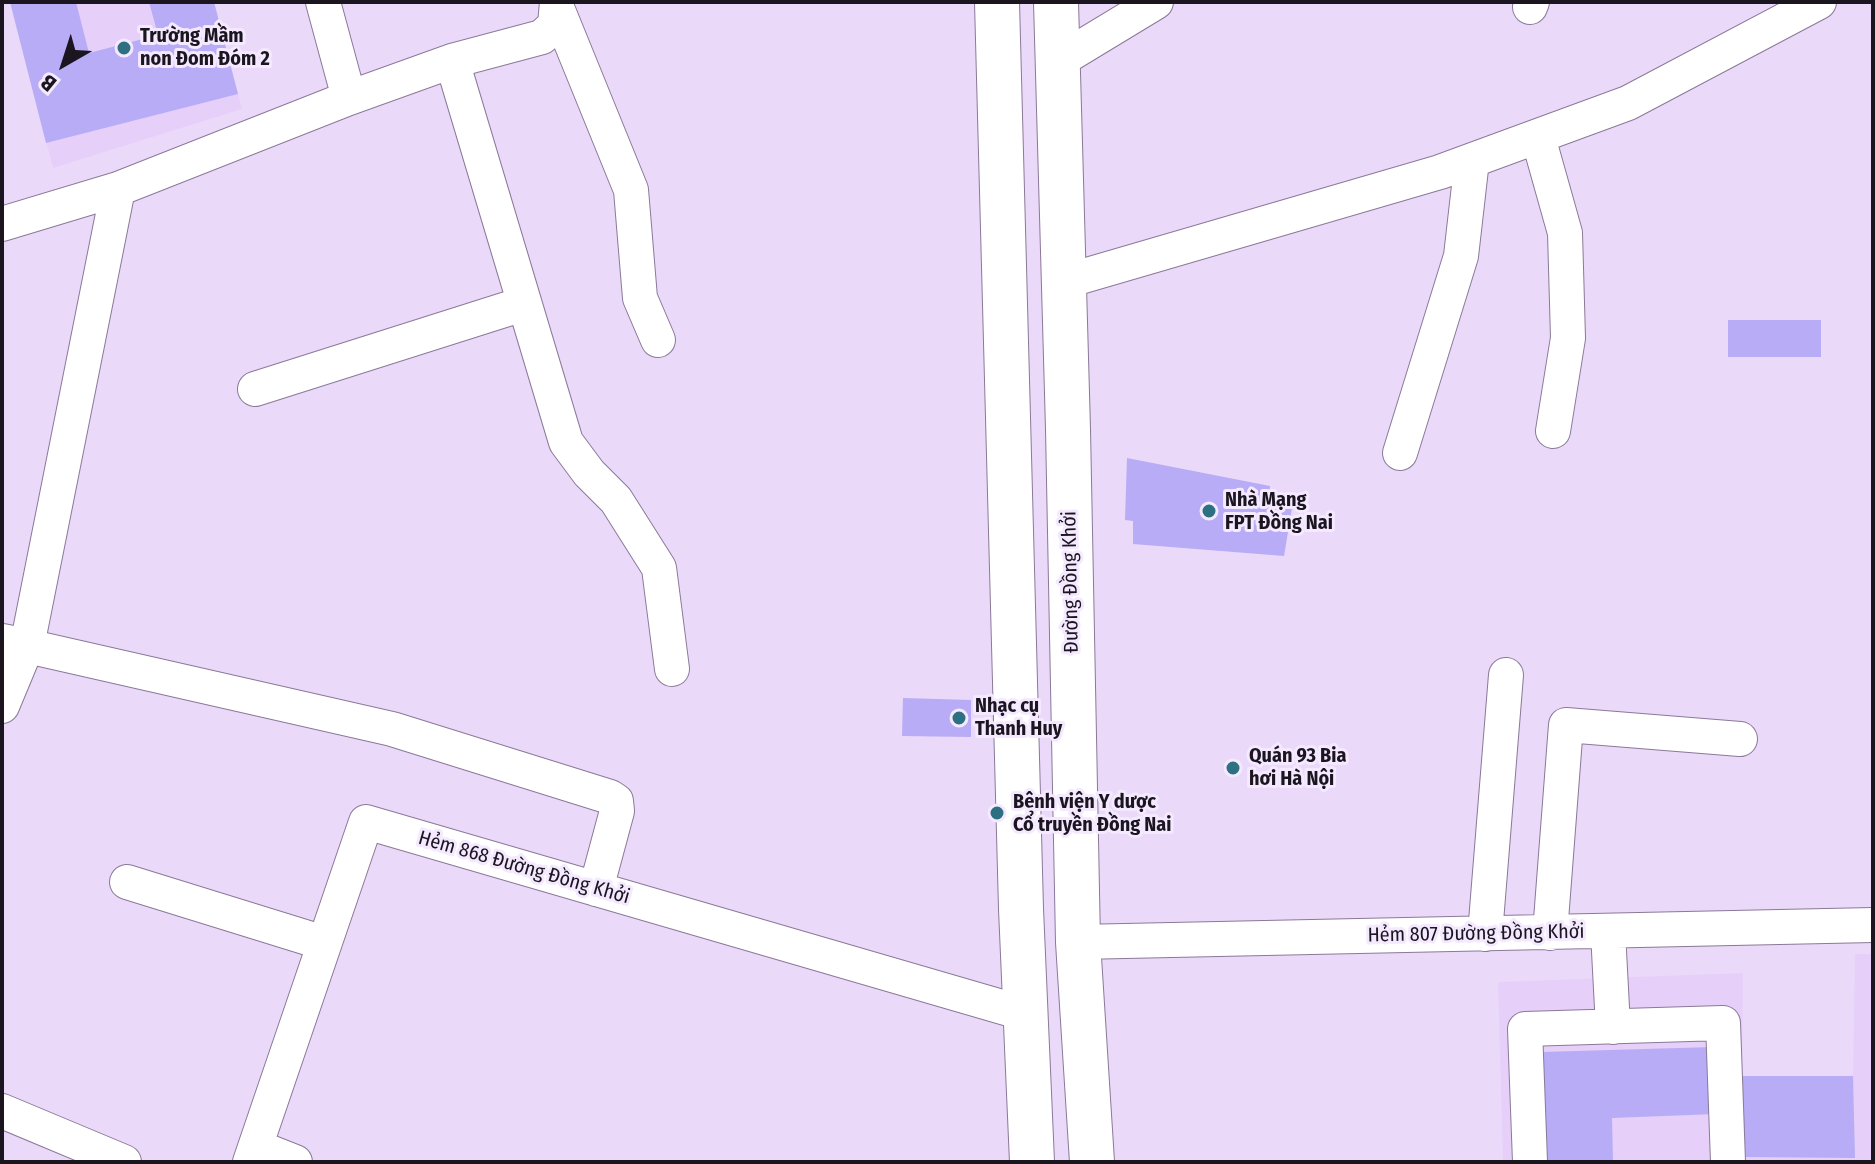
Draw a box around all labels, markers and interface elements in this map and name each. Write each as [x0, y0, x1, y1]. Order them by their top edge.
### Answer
north arrow [24, 24, 104, 104]
place label: Trường Mầm non Đom Đóm 2 [140, 24, 270, 71]
marker: Trường Mầm non Đom Đóm 2 [115, 39, 133, 57]
text: B [35, 69, 62, 97]
place label: Nhà Mạng FPT Đồng Nai [1225, 488, 1333, 535]
marker: Nhà Mạng FPT Đồng Nai [1200, 502, 1218, 520]
street label: Đường Đồng Khởi [1058, 511, 1084, 653]
place label: Nhạc cụ Thanh Huy [975, 694, 1062, 741]
marker: Nhạc cụ Thanh Huy [950, 709, 968, 727]
place label: Quán 93 Bia hơi Hà Nội [1249, 744, 1346, 791]
marker: Quán 93 Bia hơi Hà Nội [1224, 759, 1242, 777]
place label: Bệnh viện Y dược Cổ truyền Đồng Nai [1013, 790, 1171, 837]
marker: Bệnh viện Y dược Cổ truyền Đồng Nai [988, 804, 1006, 822]
street label: Hẻm 868 Đường Đồng Khởi [416, 826, 632, 910]
street label: Hẻm 807 Đường Đồng Khởi [1367, 920, 1585, 948]

